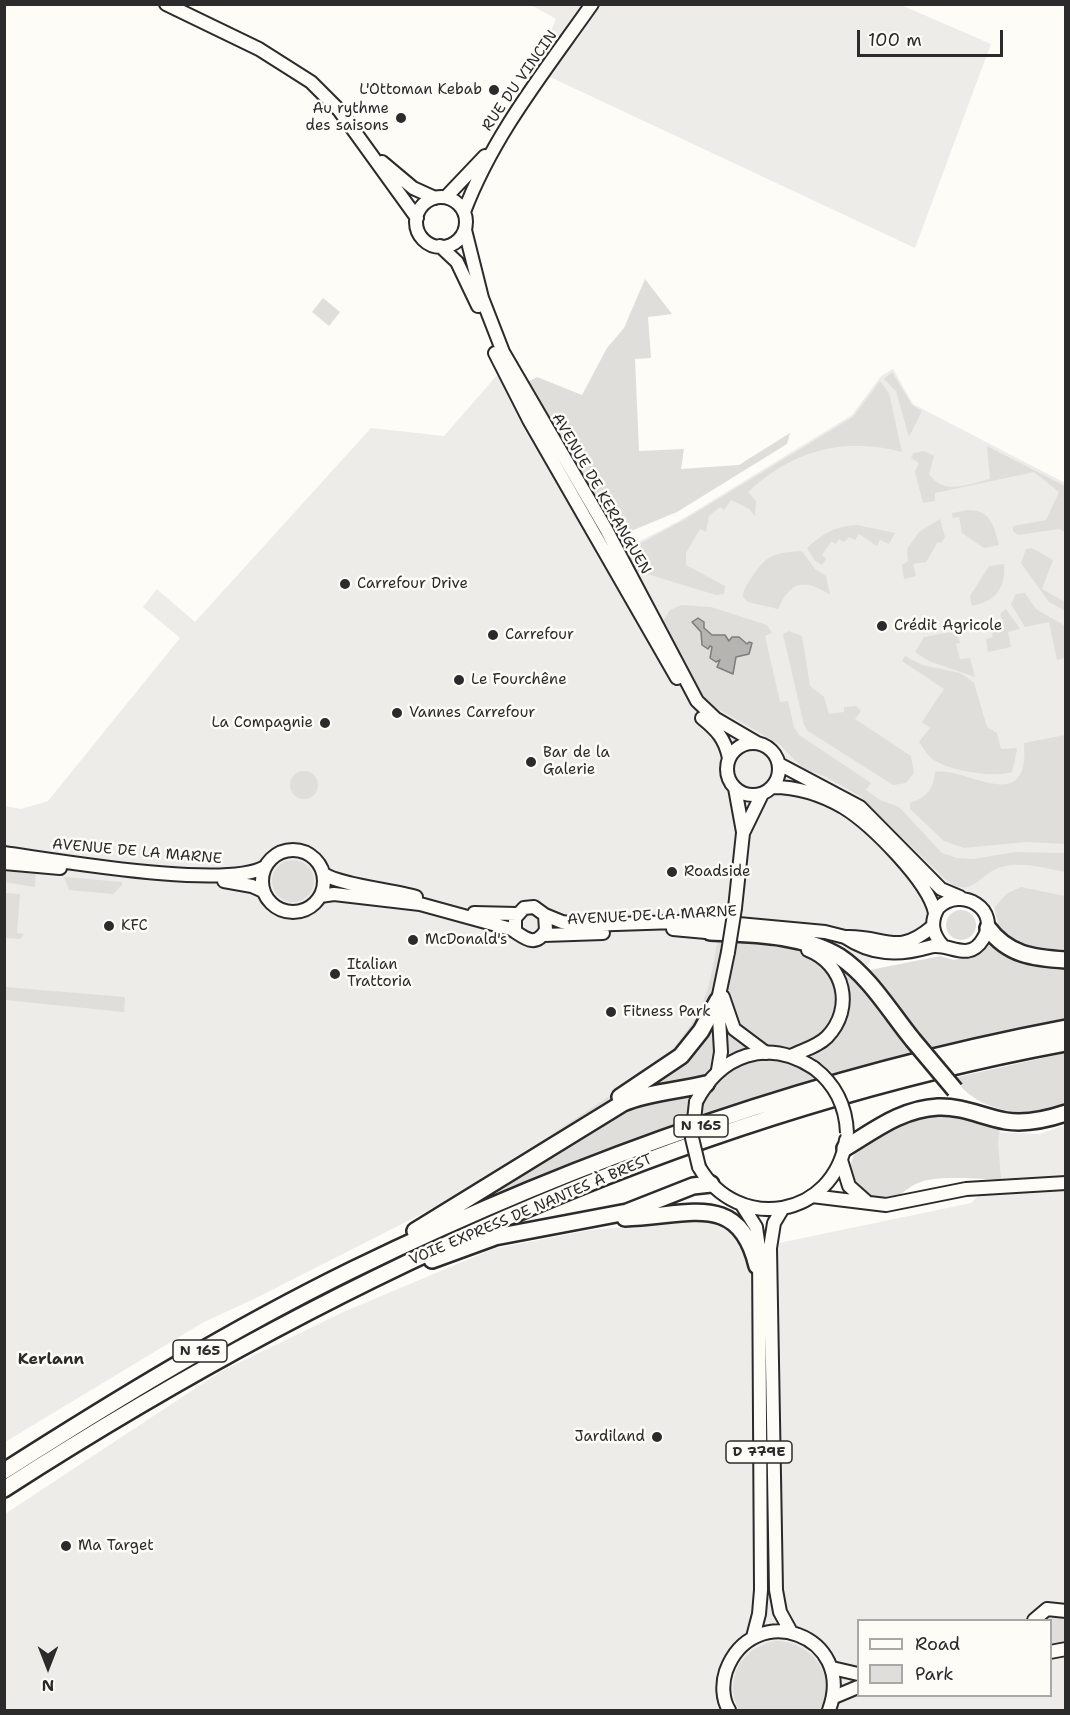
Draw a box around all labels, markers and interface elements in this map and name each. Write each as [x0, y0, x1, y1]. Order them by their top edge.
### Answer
scale bar [860, 18, 1006, 56]
street label: RUE DU VINCIN [479, 27, 561, 135]
text: 100 m [868, 28, 922, 52]
place label: L'Ottoman Kebab [359, 81, 482, 99]
marker: L'Ottoman Kebab [487, 83, 501, 97]
place label: Au rythme des saisons [306, 100, 389, 135]
marker: Au rythme des saisons [394, 111, 408, 125]
street label: AVENUE DE KERANGUEN [548, 410, 654, 578]
place label: Carrefour Drive [357, 575, 468, 593]
marker: Carrefour Drive [338, 577, 352, 591]
place label: Crédit Agricole [894, 617, 1002, 635]
marker: Crédit Agricole [875, 619, 889, 633]
place label: Carrefour [505, 626, 574, 644]
marker: Carrefour [486, 628, 500, 642]
place label: Le Fourchêne [471, 671, 567, 689]
marker: Le Fourchêne [452, 673, 466, 687]
place label: Vannes Carrefour [409, 704, 535, 722]
marker: Vannes Carrefour [390, 706, 404, 720]
place label: La Compagnie [211, 714, 313, 732]
marker: La Compagnie [318, 716, 332, 730]
place label: Bar de la Galerie [543, 744, 610, 779]
marker: Bar de la Galerie [524, 755, 538, 769]
street label: AVENUE DE LA MARNE [51, 836, 223, 868]
place label: Roadside [684, 863, 751, 881]
marker: Roadside [665, 865, 679, 879]
street label: AVENUE DE LA MARNE [566, 903, 738, 929]
place label: KFC [121, 917, 148, 935]
marker: KFC [102, 919, 116, 933]
place label: McDonald's [425, 931, 507, 949]
marker: McDonald's [406, 933, 420, 947]
place label: Italian Trattoria [347, 956, 411, 991]
marker: Italian Trattoria [328, 967, 342, 981]
place label: Fitness Park [623, 1003, 711, 1021]
marker: Fitness Park [604, 1005, 618, 1019]
road number: N 165 [674, 1115, 728, 1137]
street label: VOIE EXPRESS DE NANTES À BREST [407, 1150, 655, 1270]
road number: N 165 [173, 1340, 227, 1362]
district label: Kerlann [18, 1350, 84, 1370]
place label: Jardiland [575, 1428, 645, 1446]
marker: Jardiland [650, 1430, 664, 1444]
road number: D 779E [726, 1441, 792, 1463]
place label: Ma Target [78, 1537, 154, 1555]
marker: Ma Target [59, 1539, 73, 1553]
legend [857, 1619, 1052, 1697]
text: Road [915, 1632, 960, 1656]
north arrow [18, 1637, 78, 1697]
text: Park [915, 1662, 954, 1686]
text: N [42, 1675, 54, 1696]

